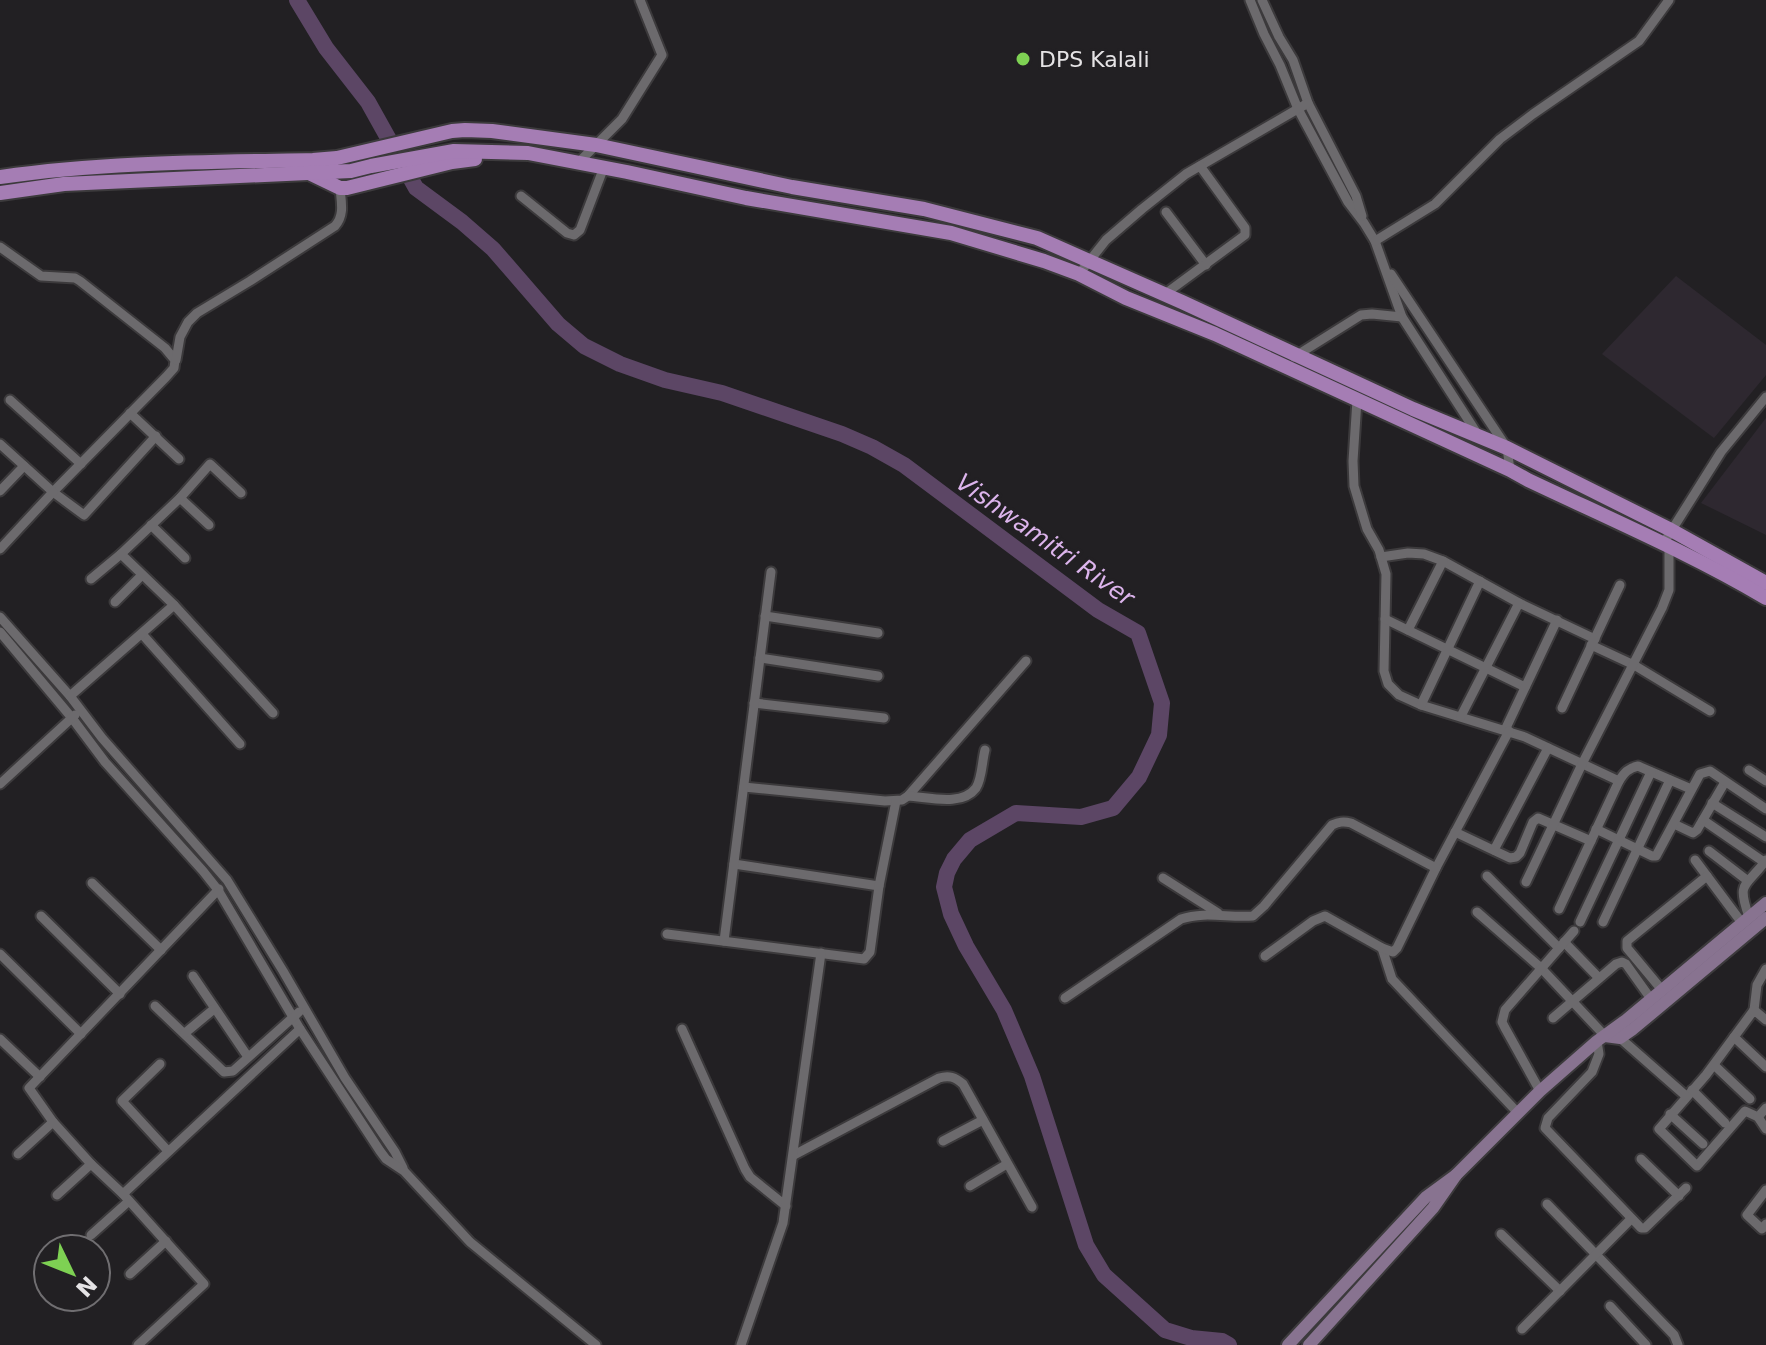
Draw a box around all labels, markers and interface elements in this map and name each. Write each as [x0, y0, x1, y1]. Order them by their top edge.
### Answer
place label: DPS Kalali [1039, 47, 1150, 72]
marker: DPS Kalali [1014, 50, 1032, 68]
water label: Vishwamitri River [951, 468, 1141, 613]
north arrow [32, 1233, 112, 1313]
text: N [71, 1271, 102, 1302]

